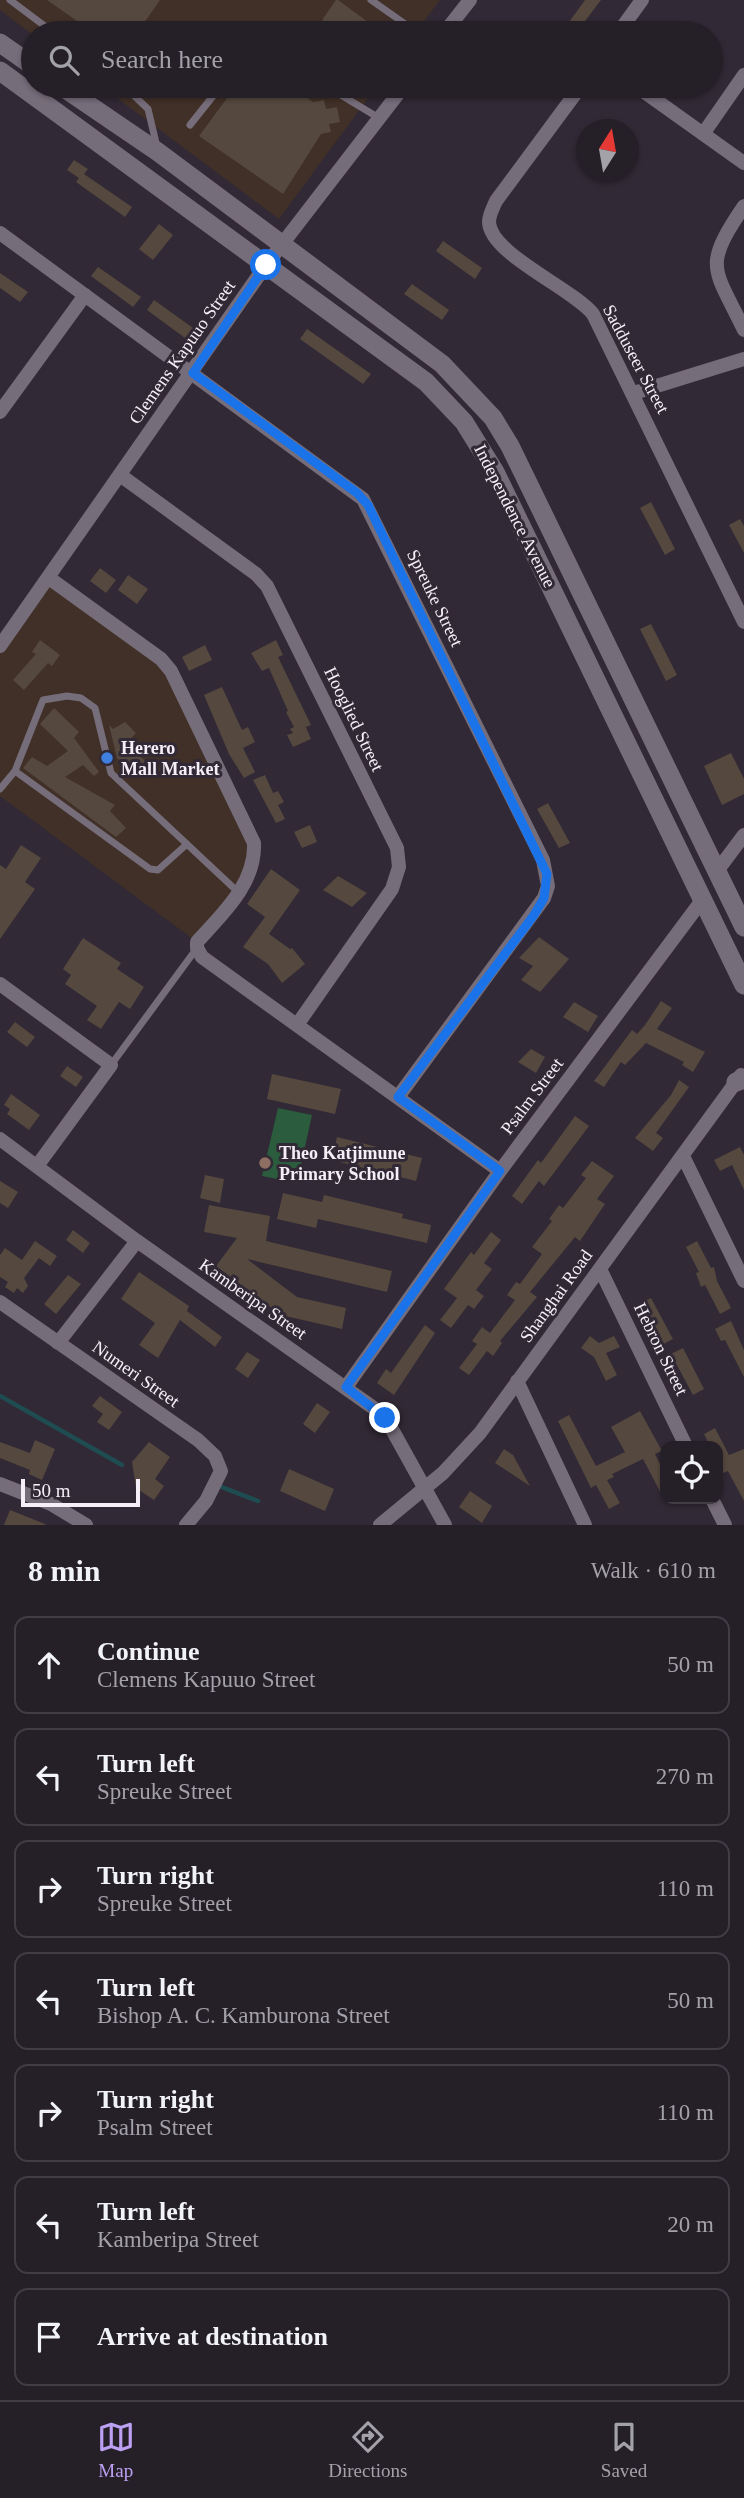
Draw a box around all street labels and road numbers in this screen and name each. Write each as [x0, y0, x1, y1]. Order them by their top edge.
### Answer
street label: Clemens Kapuuo Street [125, 276, 239, 428]
street label: Sadduseer Street [599, 301, 673, 417]
street label: Independence Avenue [470, 441, 560, 591]
street label: Spreuke Street [403, 546, 467, 650]
street label: Hooglied Street [320, 664, 388, 774]
street label: Psalm Street [497, 1054, 567, 1138]
street label: Shanghai Road [516, 1246, 596, 1346]
street label: Kamberipa Street [195, 1255, 311, 1343]
street label: Hebron Street [630, 1299, 692, 1399]
street label: Numeri Street [89, 1337, 183, 1411]

